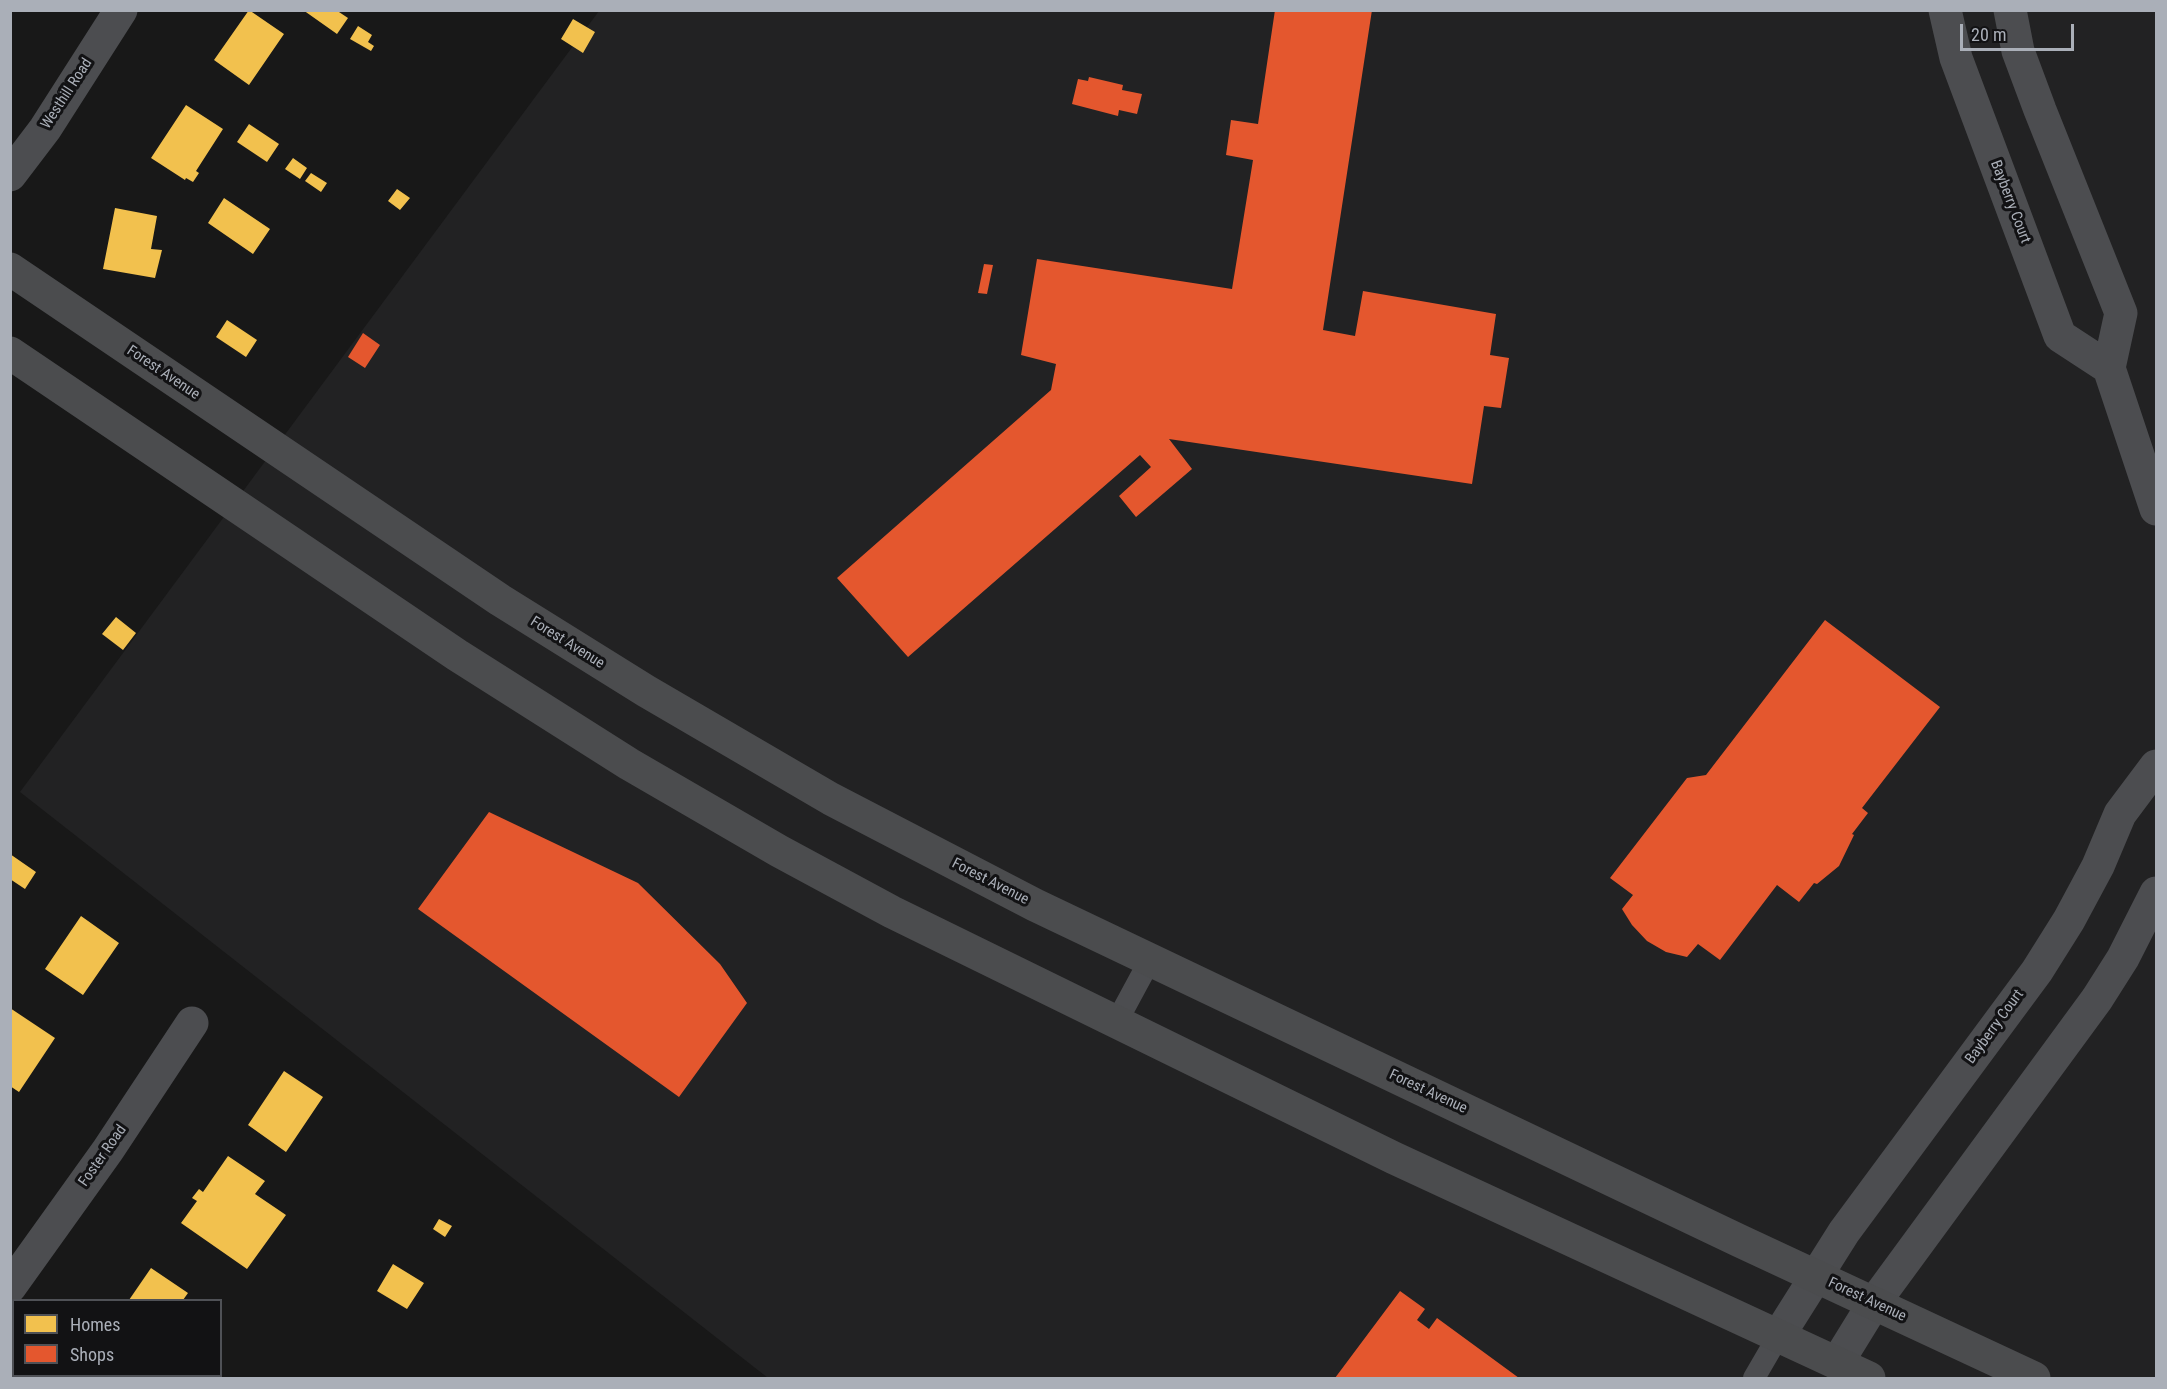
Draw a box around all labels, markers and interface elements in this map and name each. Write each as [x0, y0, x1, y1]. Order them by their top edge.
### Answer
scale bar [1963, 12, 2077, 50]
text: 20 m [1971, 24, 2006, 45]
street label: Westhill Road [37, 55, 97, 133]
street label: Bayberry Court [1986, 158, 2034, 246]
street label: Forest Avenue [123, 342, 203, 404]
street label: Forest Avenue [527, 613, 607, 673]
street label: Forest Avenue [949, 855, 1031, 909]
street label: Bayberry Court [1962, 986, 2028, 1068]
street label: Forest Avenue [1386, 1066, 1470, 1118]
street label: Foster Road [75, 1122, 131, 1190]
street label: Forest Avenue [1825, 1274, 1909, 1326]
legend [12, 1299, 222, 1377]
text: Homes [70, 1314, 120, 1335]
text: Shops [70, 1344, 114, 1365]

